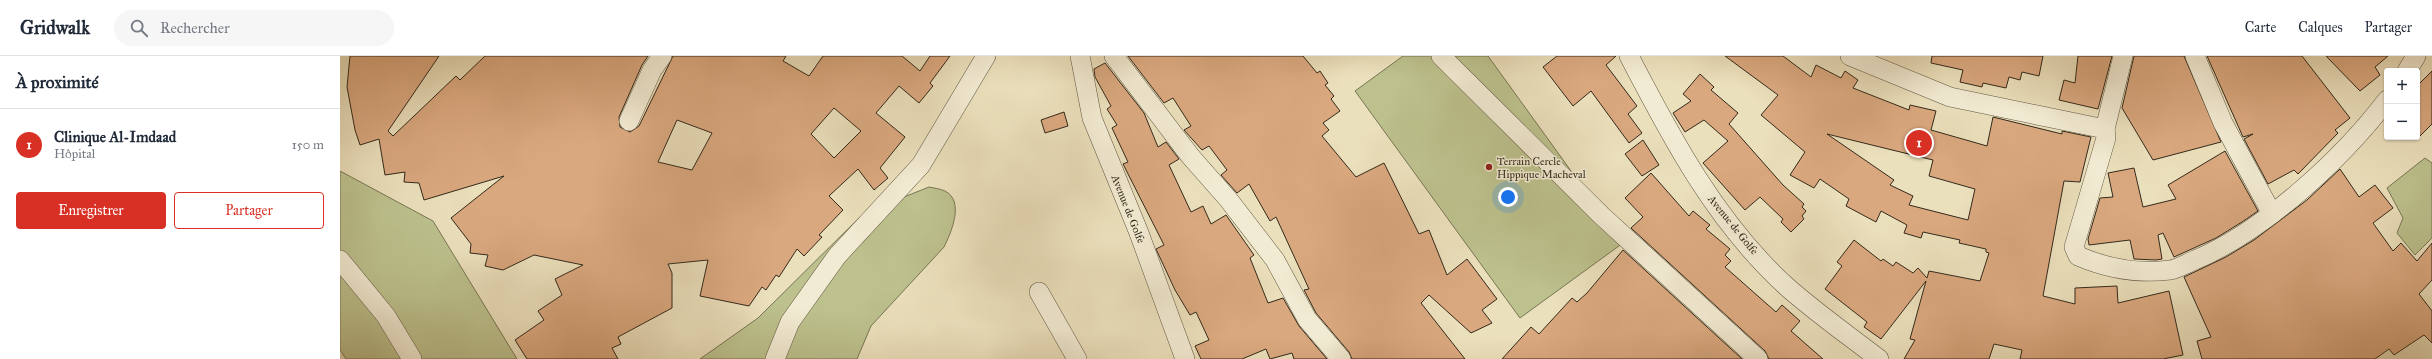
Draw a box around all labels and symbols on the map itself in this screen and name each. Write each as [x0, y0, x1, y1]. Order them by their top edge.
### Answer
pin: 1 [1906, 128, 1932, 158]
place label: Terrain Cercle Hippique Macheval [1497, 155, 1586, 182]
marker: Terrain Cercle Hippique Macheval [1484, 162, 1494, 172]
street label: Avenue de Golfe [1108, 172, 1148, 246]
your location [1498, 187, 1518, 207]
street label: Avenue de Golfe [1704, 192, 1761, 258]

